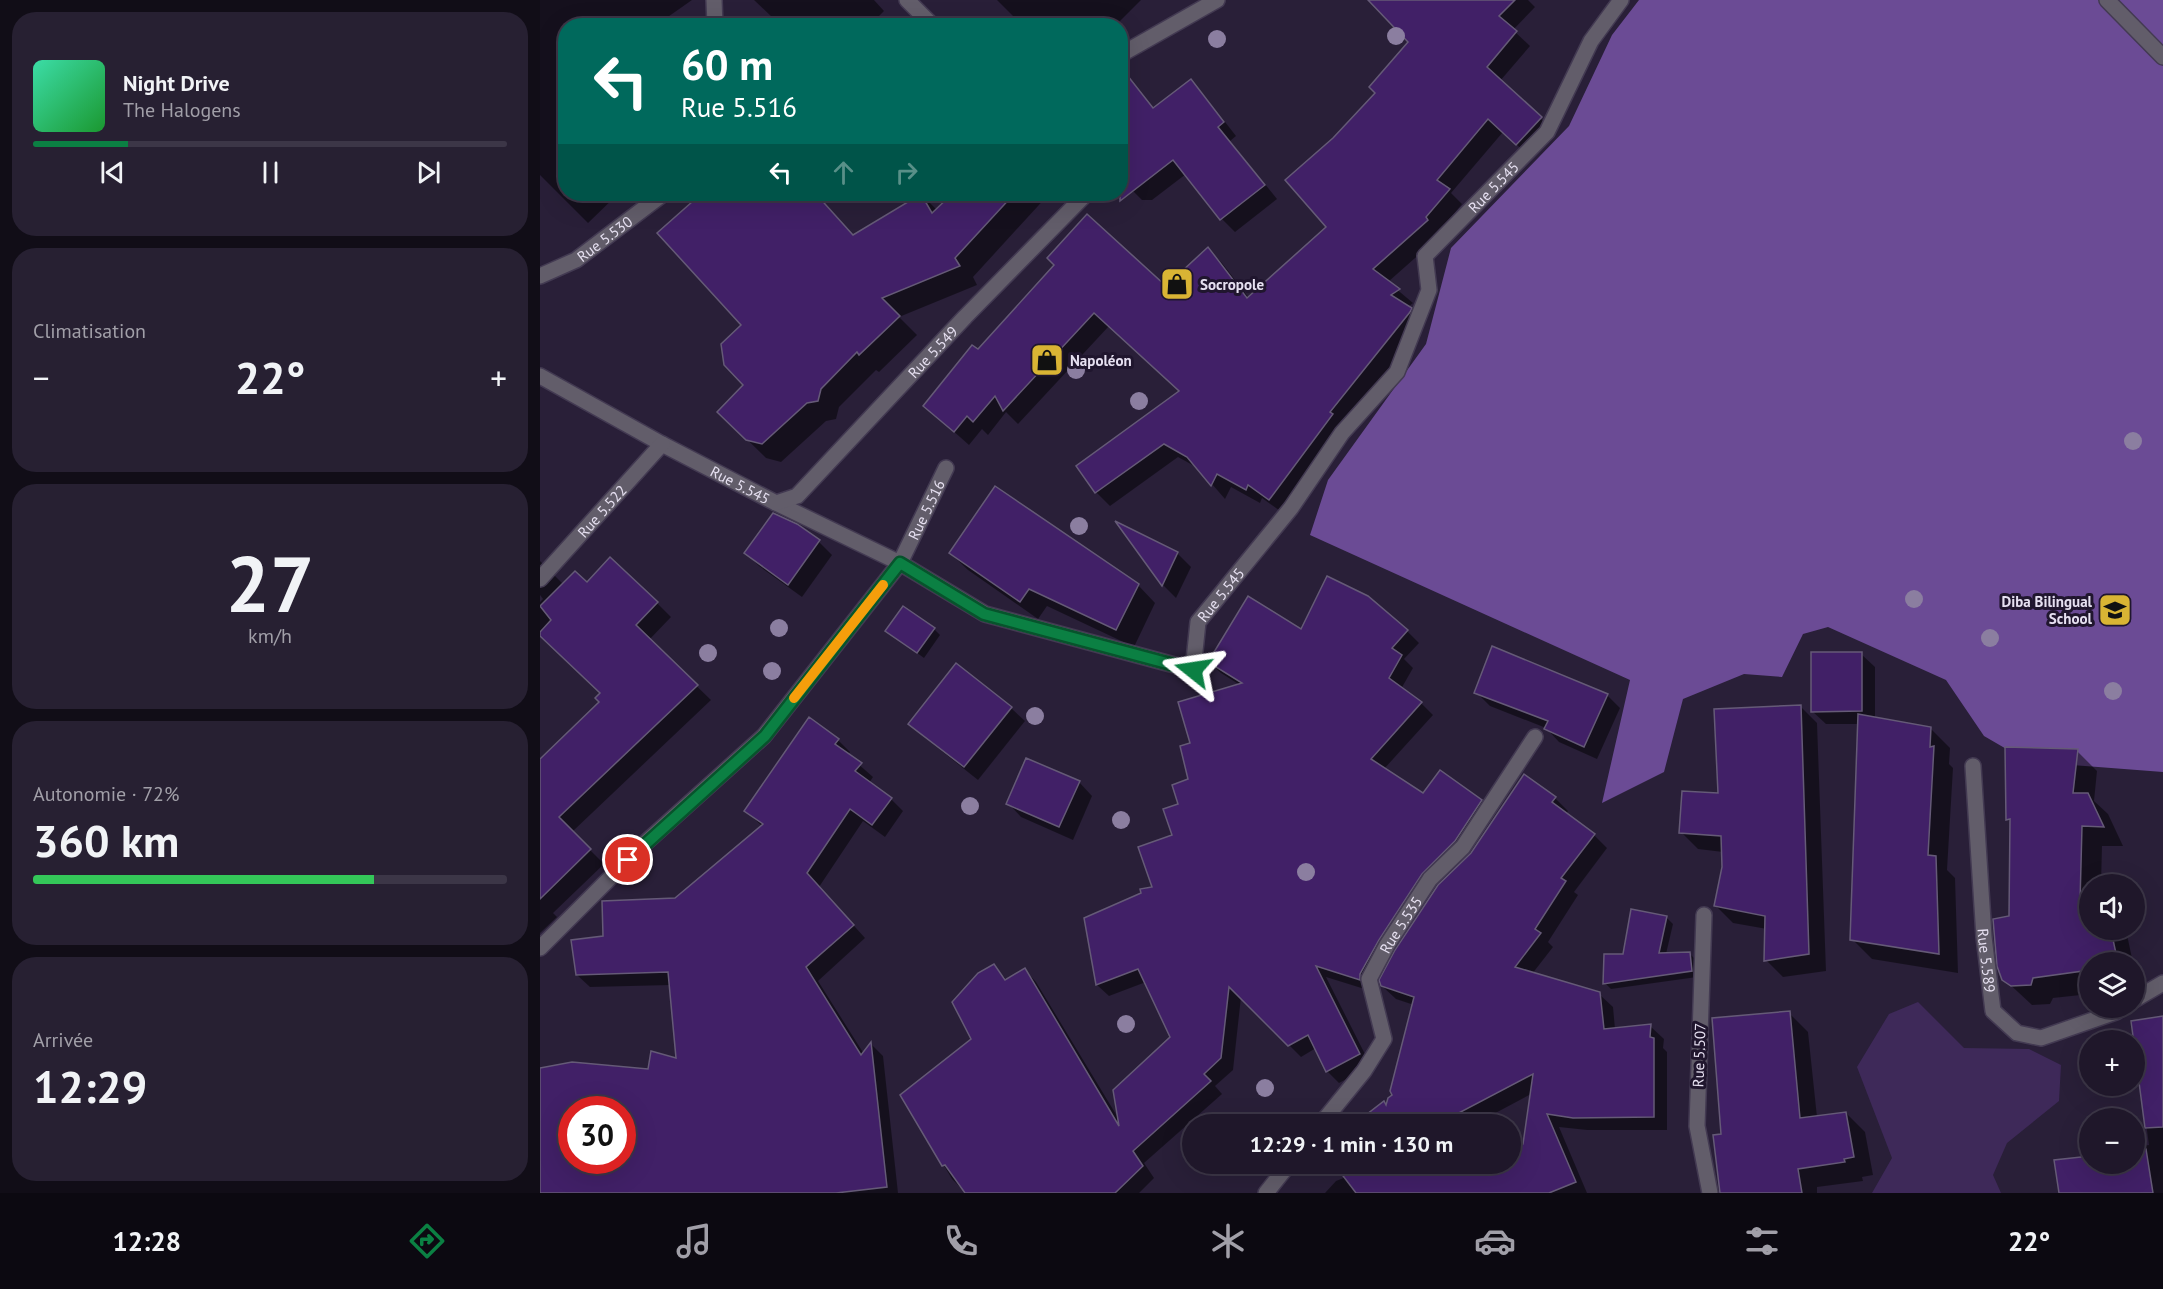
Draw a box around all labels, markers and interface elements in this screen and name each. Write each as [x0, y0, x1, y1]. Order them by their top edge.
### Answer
text: 60 m [681, 37, 773, 92]
icon: left [582, 42, 660, 120]
text: Night Drive [123, 69, 230, 97]
text: Rue 5.516 [681, 90, 797, 124]
text: The Halogens [123, 97, 241, 123]
icon: previous [96, 156, 129, 189]
icon: pause [254, 156, 287, 189]
icon: next [412, 156, 445, 189]
icon: left [764, 156, 797, 189]
icon: ahead [827, 156, 860, 189]
icon: right [890, 156, 923, 189]
street label: Rue 5.545 [1464, 157, 1523, 216]
street label: Rue 5.530 [573, 211, 636, 266]
shop icon: Socropole [1159, 266, 1195, 302]
place label: Socropole [1200, 275, 1264, 294]
text: Climatisation [33, 318, 146, 344]
street label: Rue 5.549 [903, 322, 961, 382]
shop icon: Napoléon [1029, 342, 1065, 378]
text: 22° [235, 348, 305, 406]
place label: Napoléon [1070, 351, 1132, 370]
text: − [33, 356, 50, 399]
text: + [490, 356, 507, 399]
street label: Rue 5.545 [707, 461, 773, 508]
street label: Rue 5.516 [903, 476, 948, 543]
street label: Rue 5.522 [573, 480, 630, 541]
text: 27 [226, 533, 314, 634]
street label: Rue 5.545 [1193, 564, 1248, 626]
place label: Diba Bilingual School [2002, 592, 2093, 628]
school or university icon: Diba Bilingual School [2097, 592, 2133, 628]
text: km/h [248, 623, 292, 649]
position arrow [1161, 638, 1225, 702]
text: Autonomie · 72% [33, 781, 179, 807]
text: 360 km [33, 811, 179, 869]
pin [602, 834, 653, 885]
icon: arrive [611, 843, 644, 876]
map controls [2079, 874, 2145, 1174]
button: sound [2079, 874, 2145, 940]
street label: Rue 5.535 [1375, 892, 1426, 956]
street label: Rue 5.589 [1974, 928, 2000, 994]
button: layers [2079, 952, 2145, 1018]
street label: Rue 5.507 [1688, 1022, 1710, 1088]
text: Arrivée [33, 1027, 93, 1053]
button: + [2079, 1030, 2145, 1096]
text: 12:29 [33, 1057, 147, 1115]
speed limit sign: 30 [558, 1096, 636, 1174]
button: − [2079, 1108, 2145, 1174]
text: 12:29 · 1 min · 130 m [1250, 1130, 1453, 1158]
icon: directions [406, 1220, 448, 1262]
icon: music [673, 1220, 715, 1262]
icon: phone [940, 1220, 982, 1262]
icon: climate [1207, 1220, 1249, 1262]
icon: car [1474, 1220, 1516, 1262]
icon: filters [1741, 1220, 1783, 1262]
text: 12:28 [113, 1224, 181, 1258]
text: 22° [2008, 1224, 2050, 1258]

